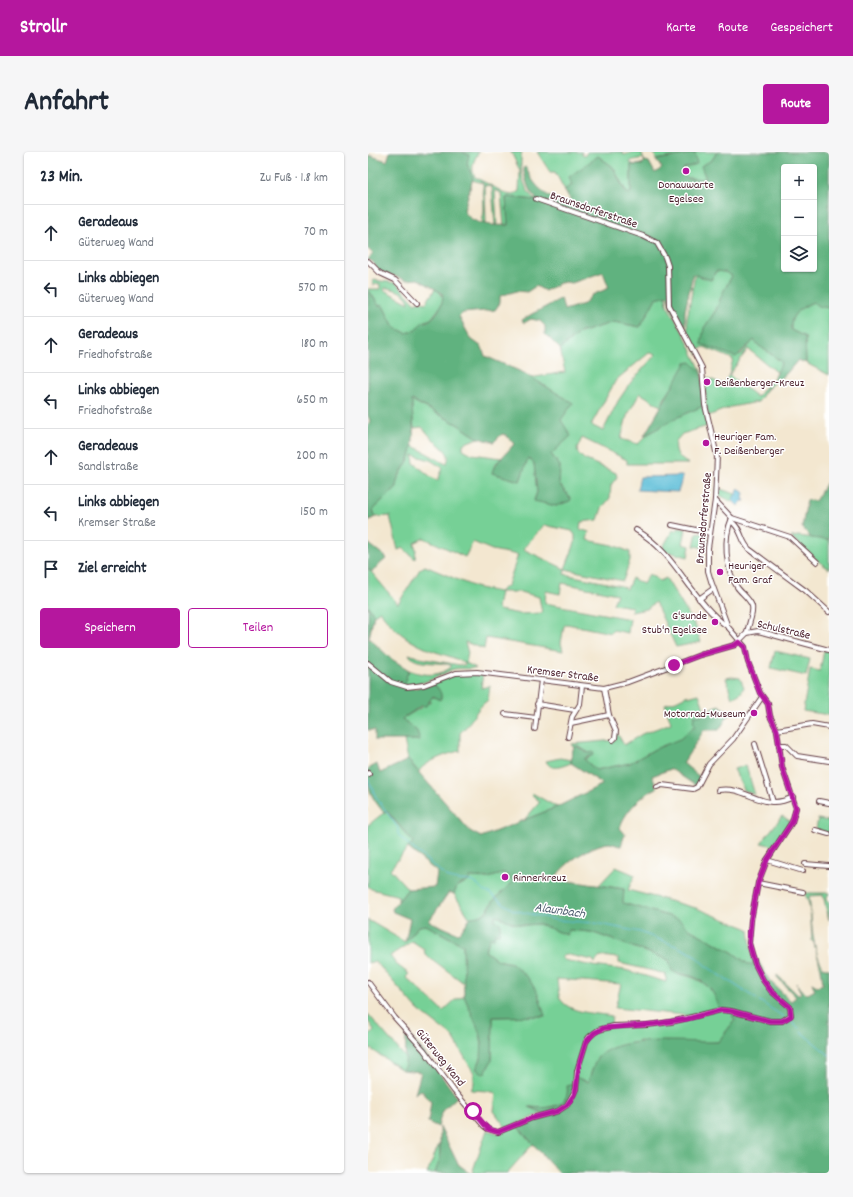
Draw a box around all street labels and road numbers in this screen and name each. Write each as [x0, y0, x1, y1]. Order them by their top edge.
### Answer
street label: Braunsdorferstraße [548, 187, 640, 233]
street label: Braunsdorferstraße [692, 472, 717, 564]
street label: Schulstraße [755, 616, 812, 645]
street label: Kremser Straße [526, 662, 600, 687]
street label: Güterweg Wand [411, 1025, 468, 1091]

